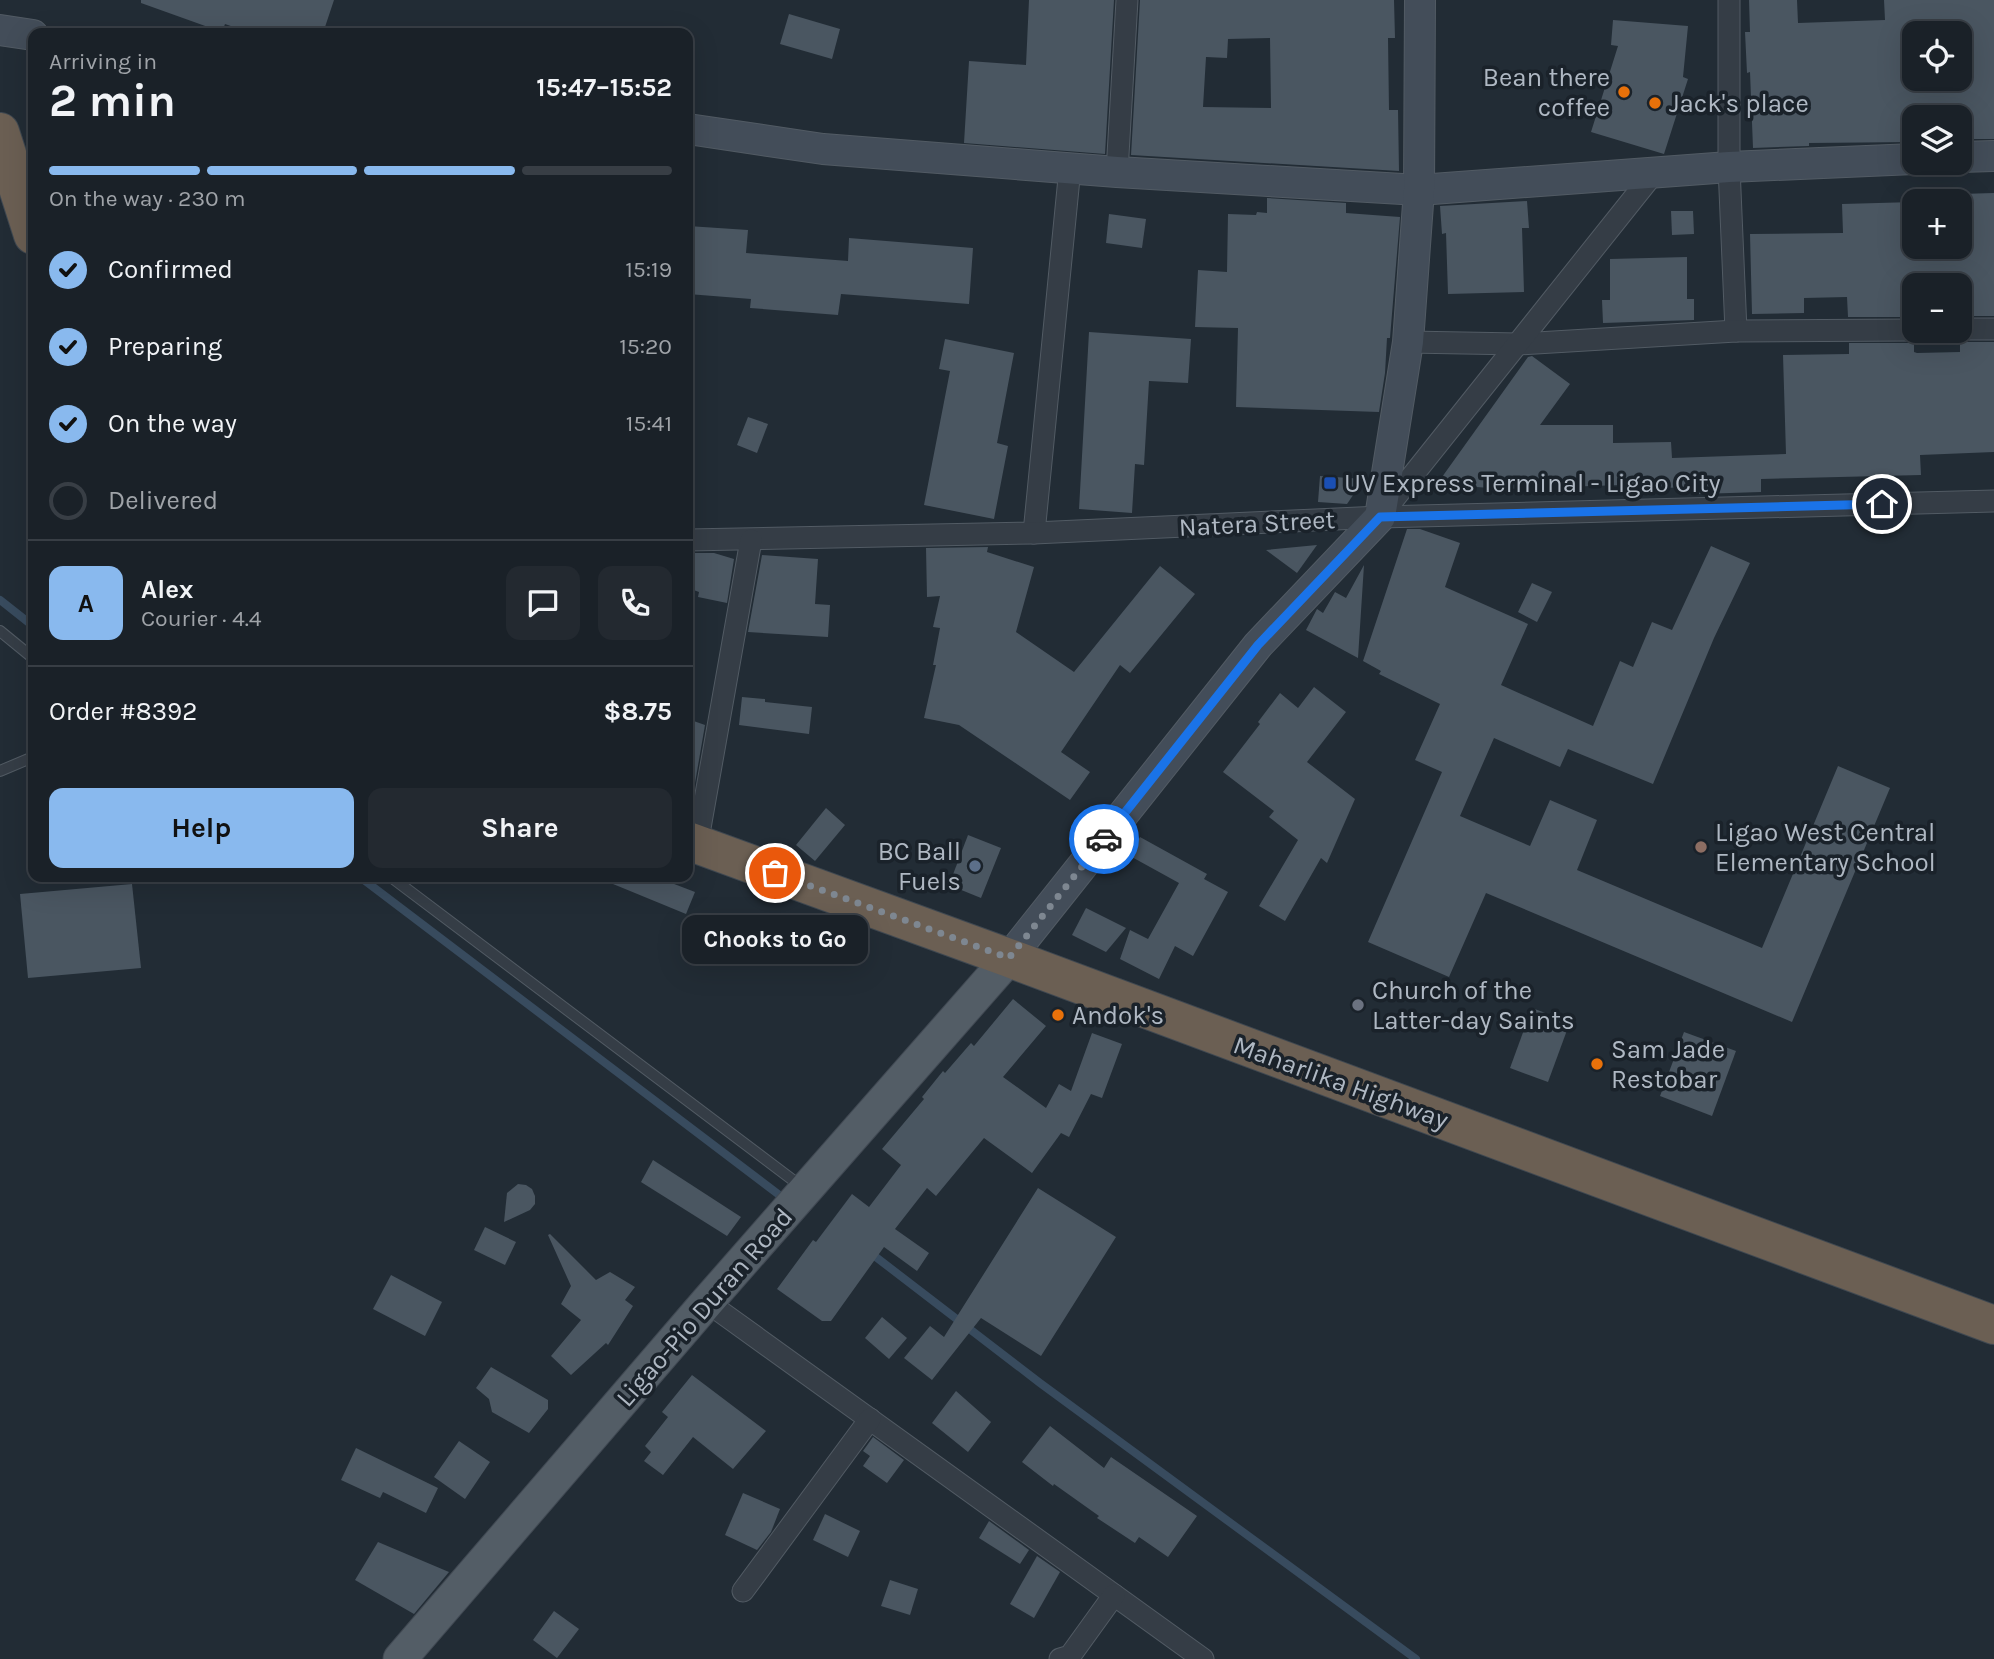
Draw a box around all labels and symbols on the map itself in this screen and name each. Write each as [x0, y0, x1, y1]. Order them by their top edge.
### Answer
place label: Bean there coffee [1483, 62, 1610, 123]
marker: Bean there coffee [1616, 84, 1632, 100]
place label: Jack's place [1669, 88, 1809, 119]
marker: Jack's place [1647, 95, 1663, 111]
place label: UV Express Terminal - Ligao City [1344, 468, 1721, 499]
pin [1852, 474, 1912, 534]
marker: UV Express Terminal - Ligao City [1322, 475, 1338, 491]
street label: Natera Street [1178, 504, 1336, 543]
courier [1069, 804, 1139, 874]
place label: Ligao West Central Elementary School [1715, 817, 1936, 878]
place label: BC Ball Fuels [878, 836, 961, 897]
marker: Ligao West Central Elementary School [1693, 839, 1709, 855]
pin [745, 843, 805, 903]
marker: BC Ball Fuels [967, 858, 983, 874]
callout: Chooks to Go [682, 915, 868, 964]
place label: Church of the Latter-day Saints [1372, 975, 1575, 1036]
marker: Church of the Latter-day Saints [1350, 997, 1366, 1013]
place label: Andok's [1072, 1000, 1164, 1031]
marker: Andok's [1050, 1007, 1066, 1023]
street label: Maharlika Highway [1229, 1029, 1453, 1136]
place label: Sam Jade Restobar [1611, 1034, 1725, 1095]
marker: Sam Jade Restobar [1589, 1056, 1605, 1072]
street label: Ligao-Pio Duran Road [610, 1202, 799, 1413]

